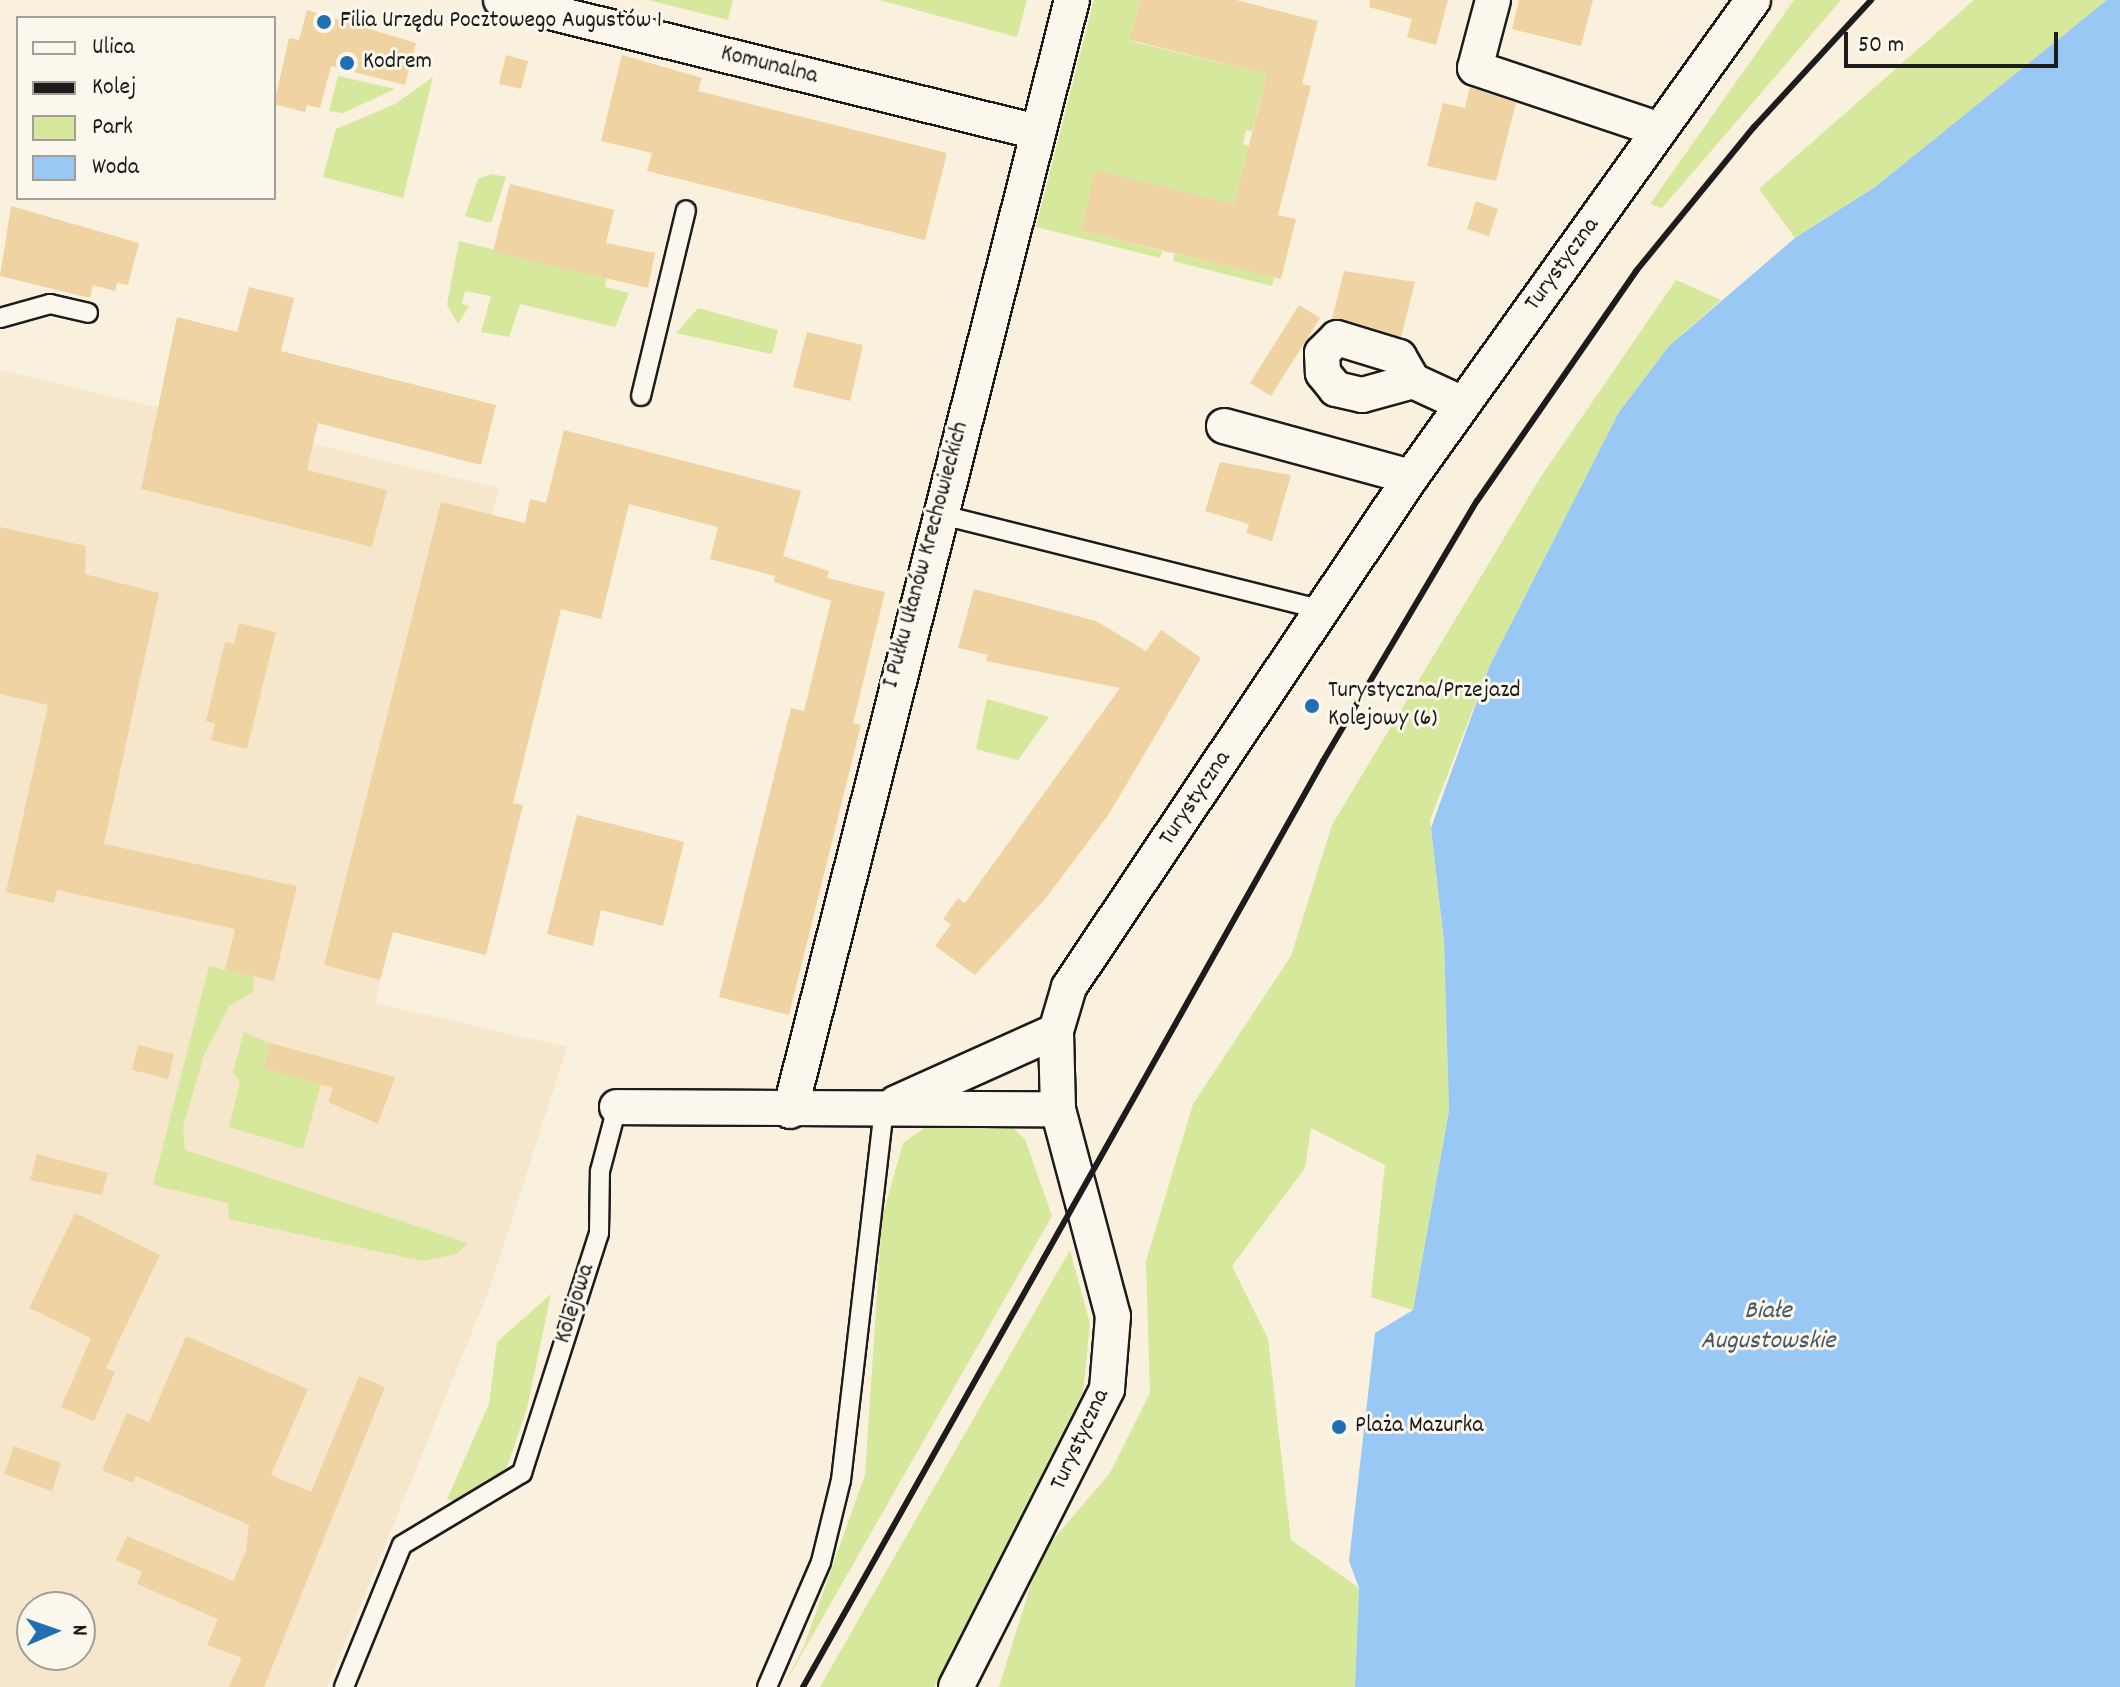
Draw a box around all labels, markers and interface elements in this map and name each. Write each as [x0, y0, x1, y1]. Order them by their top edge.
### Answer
place label: Filia Urzędu Pocztowego Augustów 1 [340, 8, 662, 36]
marker: Filia Urzędu Pocztowego Augustów 1 [315, 13, 333, 31]
legend [16, 16, 276, 200]
scale bar [1848, 16, 2062, 66]
text: 50 m [1858, 29, 1904, 63]
text: Ulica [92, 31, 135, 65]
street label: Komunalna [717, 40, 821, 92]
place label: Kodrem [363, 49, 432, 77]
marker: Kodrem [338, 54, 356, 72]
text: Kolej [92, 71, 136, 105]
text: Park [92, 111, 133, 145]
text: Woda [92, 151, 139, 185]
street label: Turystyczna [1520, 213, 1606, 317]
street label: I Pułku Ułanów Krechowieckich [878, 419, 976, 691]
place label: Turystyczna/Przejazd Kolejowy (6) [1328, 678, 1521, 734]
marker: Turystyczna/Przejazd Kolejowy (6) [1303, 697, 1321, 715]
street label: Turystyczna [1154, 746, 1238, 852]
street label: Kolejowa [550, 1261, 602, 1347]
water label: Białe Augustowskie [1701, 1296, 1835, 1358]
street label: Turystyczna [1045, 1385, 1117, 1495]
place label: Plaża Mazurka [1355, 1413, 1484, 1441]
marker: Plaża Mazurka [1330, 1418, 1348, 1436]
north arrow [16, 1591, 96, 1671]
text: N [63, 1624, 94, 1636]

